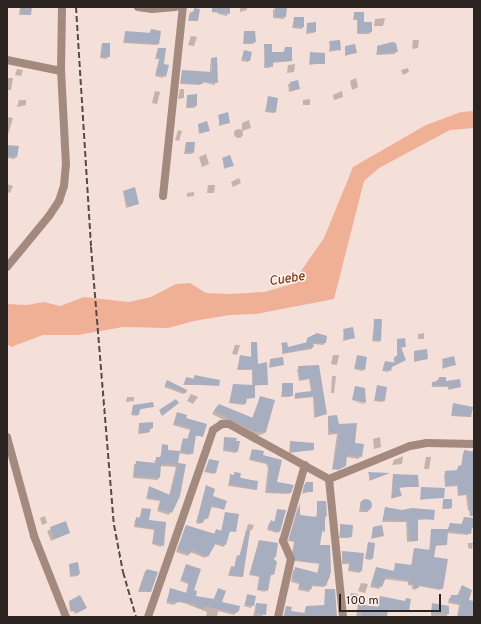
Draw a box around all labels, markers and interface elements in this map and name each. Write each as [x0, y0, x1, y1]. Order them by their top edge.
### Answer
water label: Cuebe [268, 270, 306, 290]
scale bar [341, 586, 443, 612]
text: 100 m [346, 593, 379, 609]

